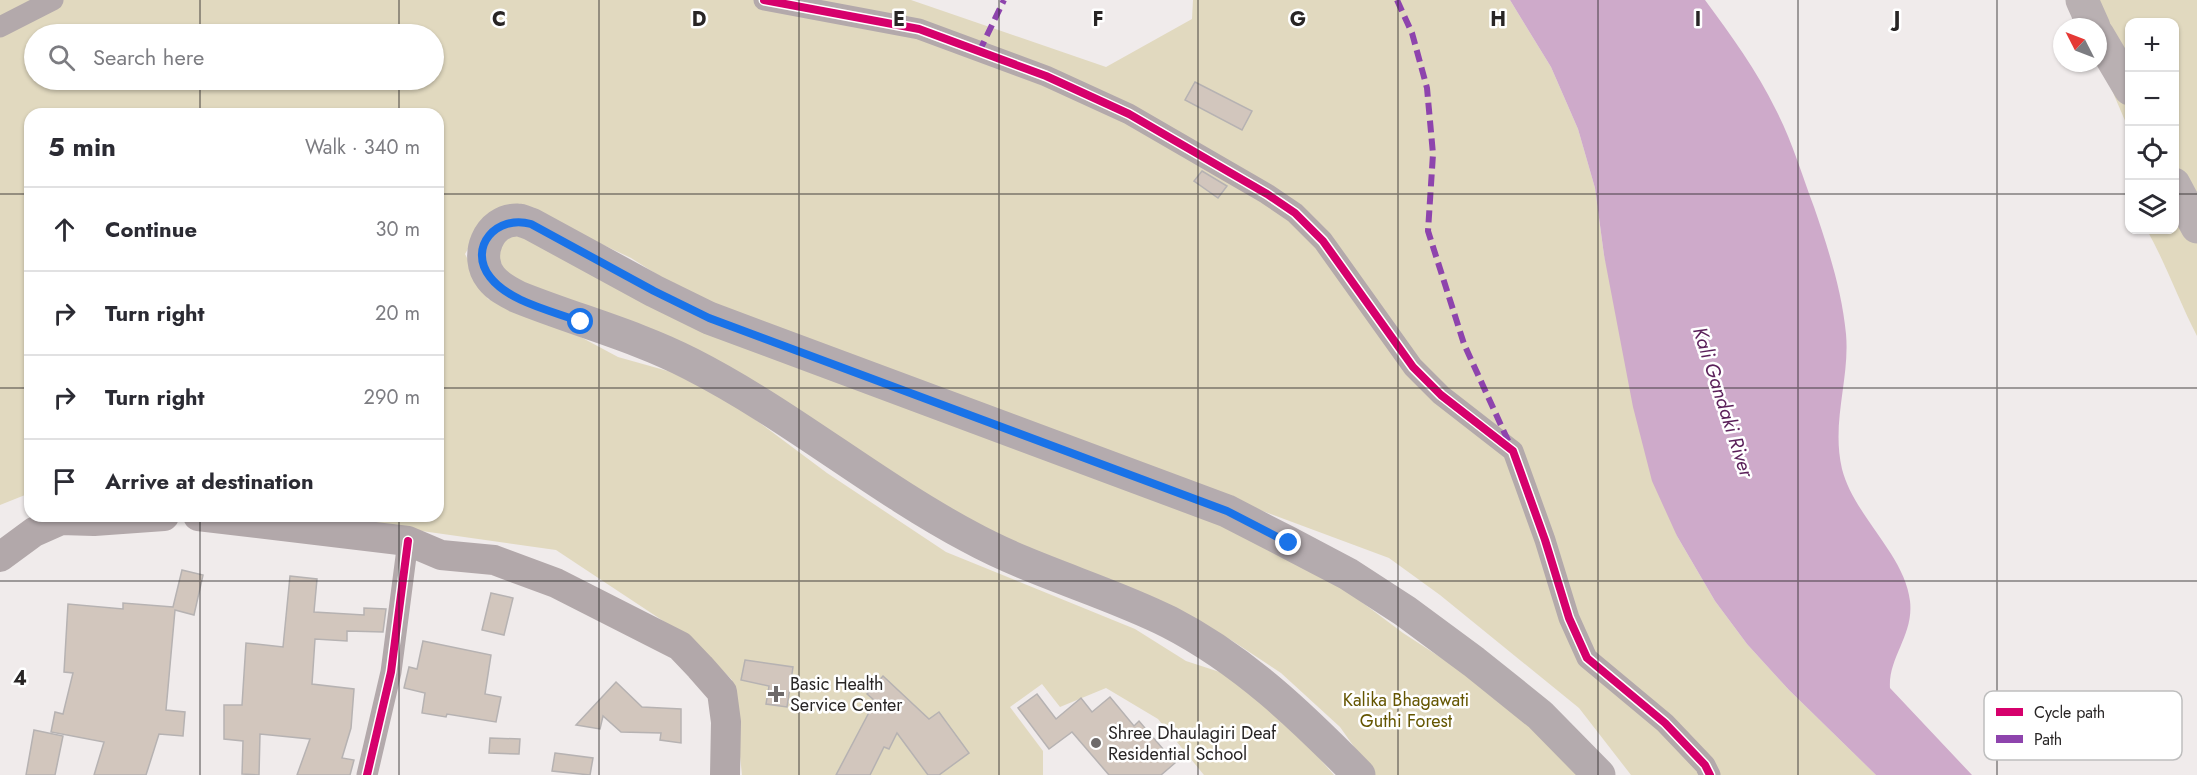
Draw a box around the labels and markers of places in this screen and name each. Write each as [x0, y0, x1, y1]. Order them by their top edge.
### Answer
place label: Basic Health Service Center [790, 671, 903, 718]
marker: Basic Health Service Center [767, 685, 785, 703]
place label: Shree Dhaulagiri Deaf Residential School [1108, 720, 1277, 767]
marker: Shree Dhaulagiri Deaf Residential School [1089, 736, 1103, 750]

